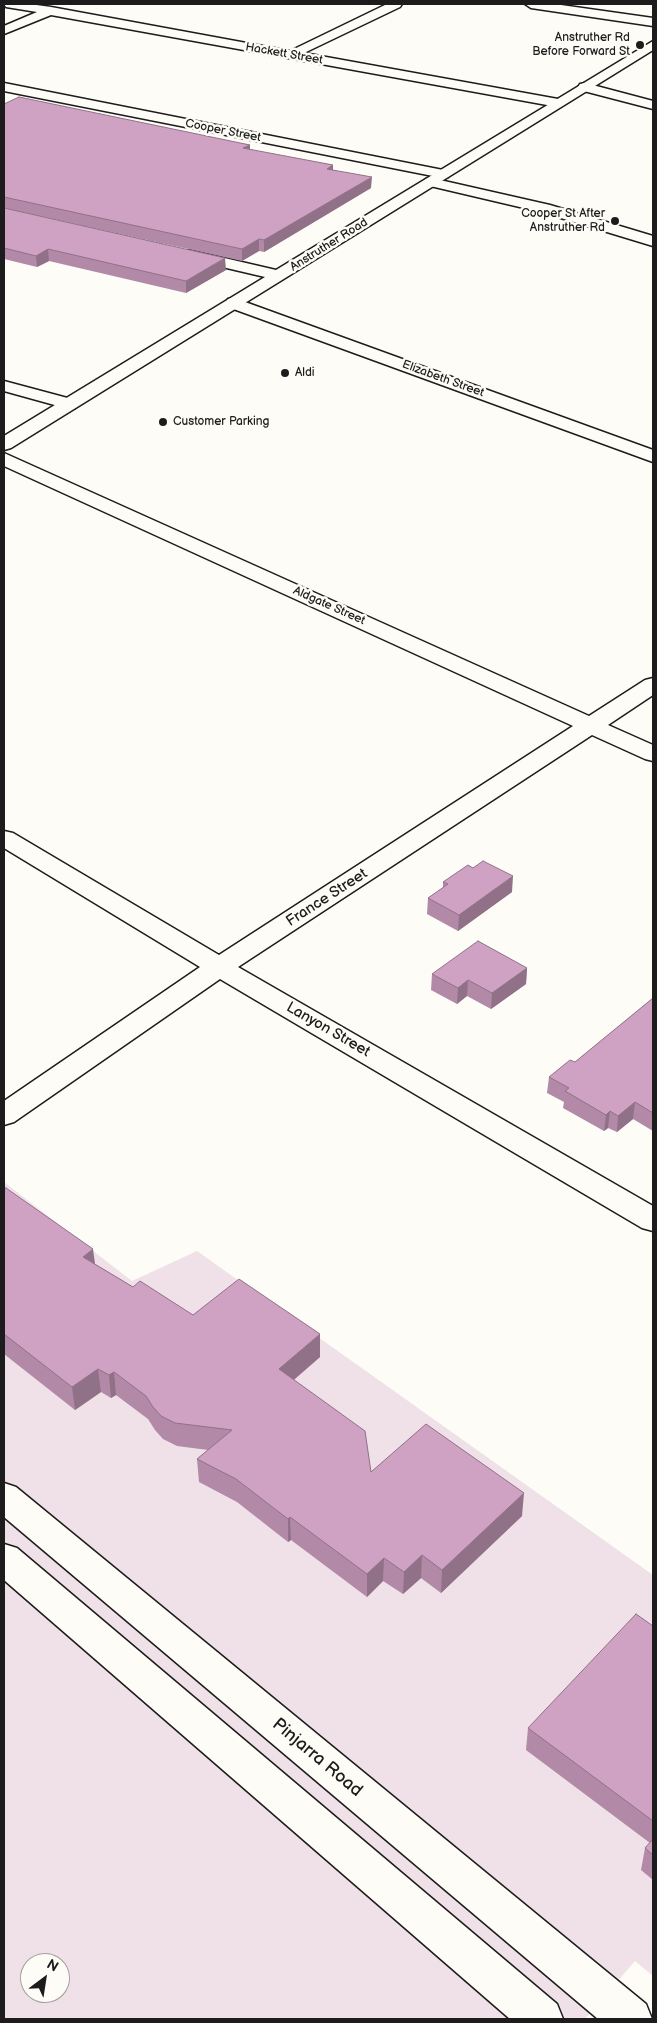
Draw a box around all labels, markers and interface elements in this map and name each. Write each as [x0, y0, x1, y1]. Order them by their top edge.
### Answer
place label: Anstruther Rd Before Forward St [532, 31, 630, 59]
marker: Anstruther Rd Before Forward St [634, 39, 646, 51]
street label: Hackett Street [244, 40, 324, 68]
street label: Cooper Street [184, 117, 262, 145]
place label: Cooper St After Anstruther Rd [521, 207, 605, 235]
street label: Anstruther Road [288, 215, 370, 275]
marker: Cooper St After Anstruther Rd [609, 215, 621, 227]
street label: Elizabeth Street [400, 358, 486, 400]
place label: Aldi [295, 366, 315, 380]
marker: Aldi [279, 367, 291, 379]
place label: Customer Parking [173, 415, 269, 429]
marker: Customer Parking [157, 416, 169, 428]
street label: Aldgate Street [291, 584, 367, 628]
street label: France Street [283, 865, 371, 931]
street label: Lanyon Street [283, 999, 373, 1061]
street label: Pinjarra Road [267, 1714, 367, 1802]
north arrow [20, 1953, 70, 2003]
text: N [44, 1956, 61, 1976]

